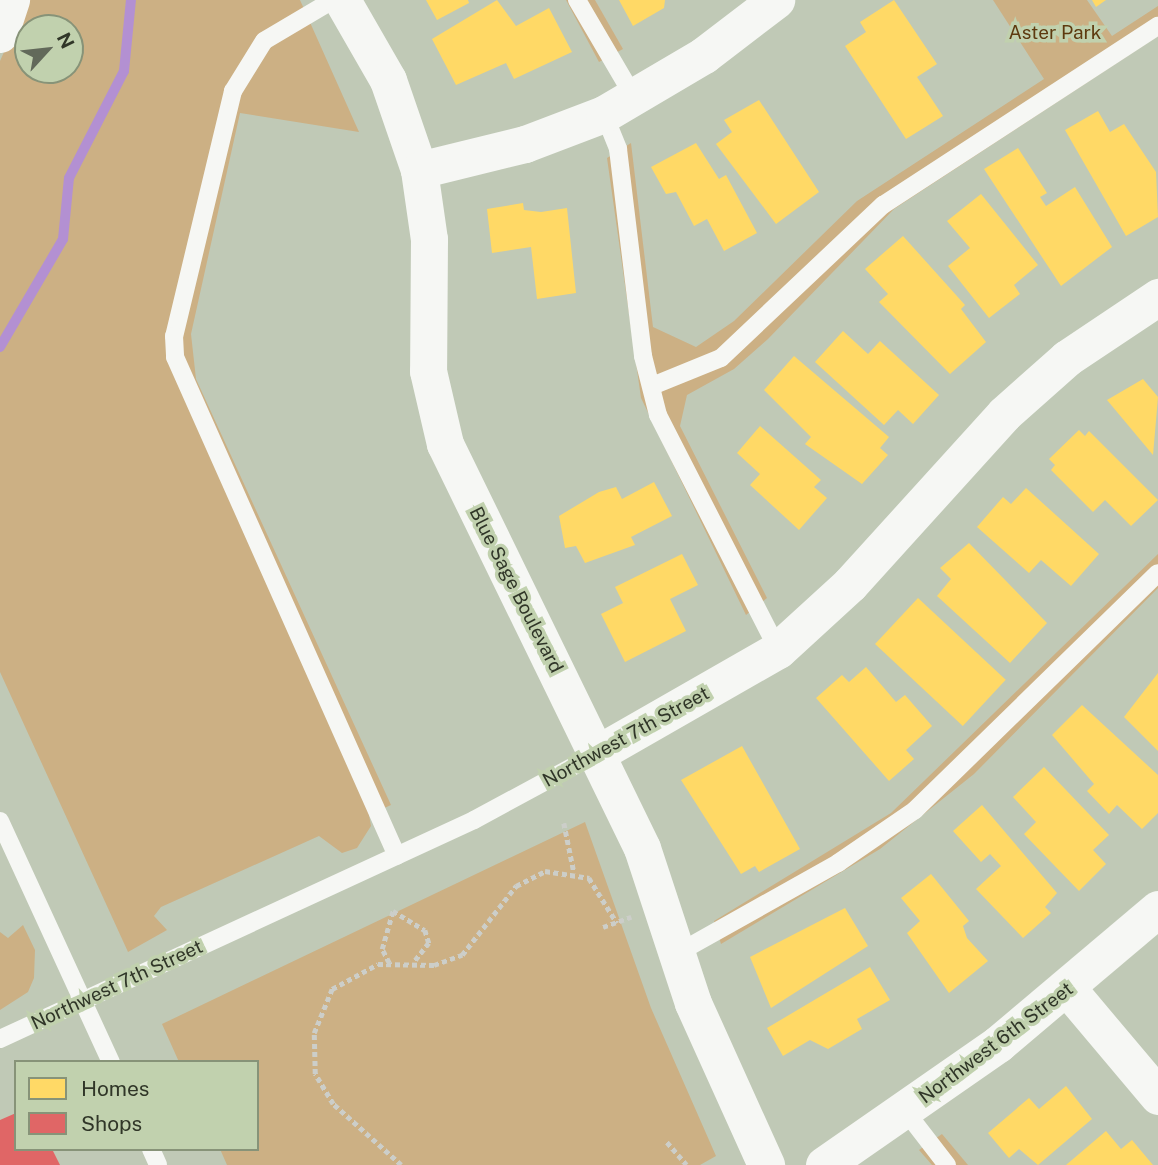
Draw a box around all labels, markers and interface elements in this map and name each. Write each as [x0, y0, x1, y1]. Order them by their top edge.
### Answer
north arrow [14, 14, 84, 84]
park label: Aster Park [1008, 22, 1102, 44]
text: N [53, 29, 79, 52]
street label: Blue Sage Boulevard [464, 503, 568, 677]
street label: Northwest 7th Street [539, 682, 713, 792]
street label: Northwest 7th Street [28, 935, 206, 1035]
street label: Northwest 6th Street [914, 978, 1078, 1108]
legend [14, 1060, 259, 1151]
text: Homes [81, 1076, 149, 1101]
text: Shops [81, 1111, 142, 1136]

